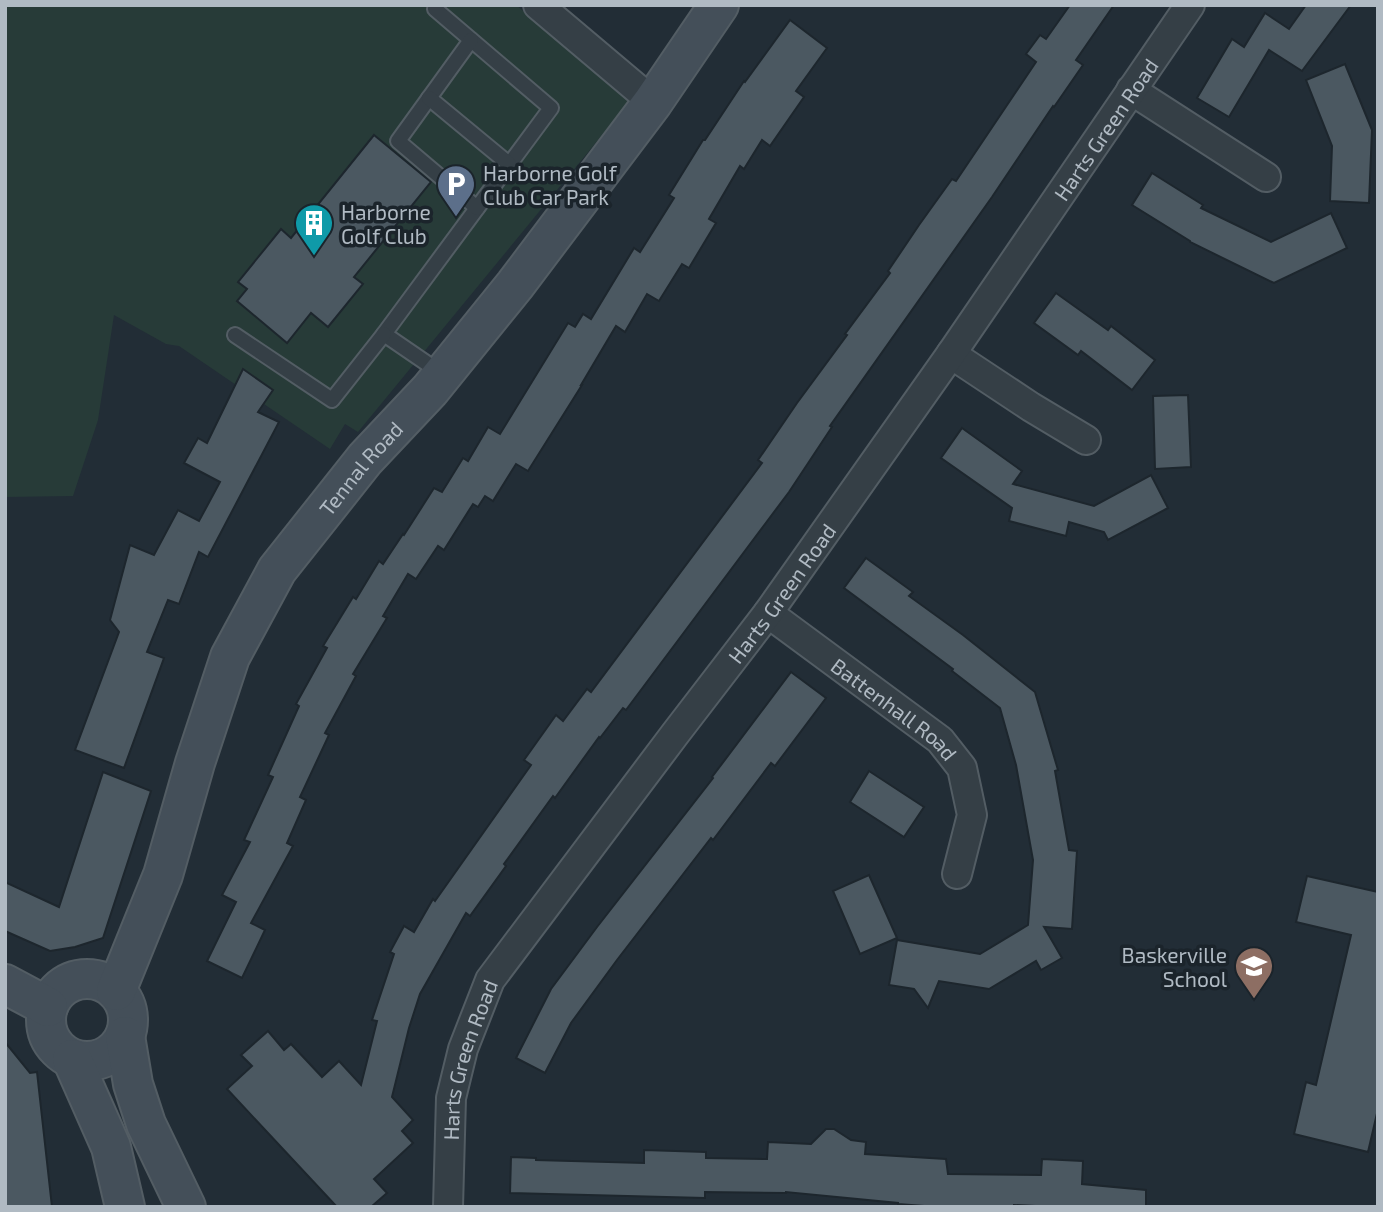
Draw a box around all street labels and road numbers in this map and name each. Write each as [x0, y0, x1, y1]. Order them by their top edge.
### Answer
street label: Harts Green Road [1048, 53, 1163, 205]
street label: Tennal Road [313, 415, 407, 520]
street label: Harts Green Road [722, 518, 840, 668]
street label: Battenhall Road [827, 652, 963, 765]
street label: Harts Green Road [437, 976, 502, 1141]

